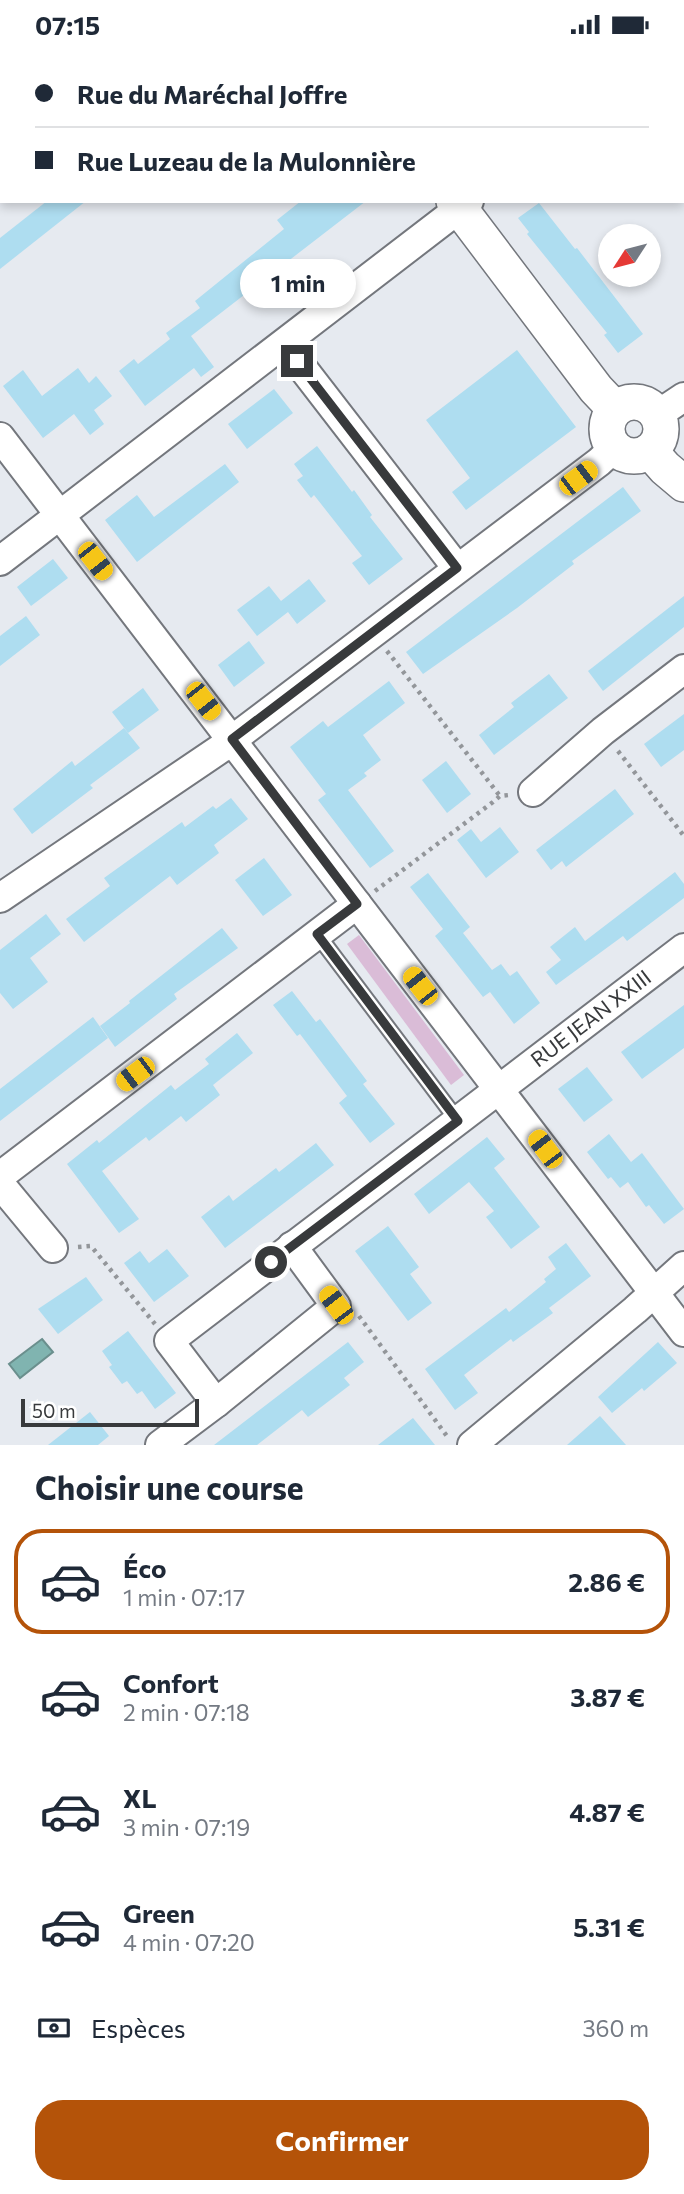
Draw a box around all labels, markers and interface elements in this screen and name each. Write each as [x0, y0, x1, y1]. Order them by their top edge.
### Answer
text: 07:15 [35, 9, 100, 40]
text: Rue du Maréchal Joffre [77, 78, 348, 109]
text: Rue Luzeau de la Mulonnière [77, 145, 416, 176]
north arrow [598, 224, 662, 287]
map controls [598, 224, 661, 287]
callout: 1 min [239, 259, 355, 309]
text: 1 min [271, 269, 325, 297]
route end [281, 345, 313, 377]
car [555, 457, 602, 499]
car [74, 538, 117, 584]
car [182, 678, 225, 724]
car [399, 963, 442, 1009]
street label: RUE JEAN XXIII [525, 964, 655, 1071]
car [112, 1053, 159, 1095]
car [524, 1126, 567, 1172]
route start [255, 1246, 287, 1278]
car [315, 1282, 358, 1328]
scale bar [21, 1396, 200, 1428]
text: 50 m [32, 1399, 76, 1422]
text: Choisir une course [35, 1467, 304, 1507]
icon: car [39, 1550, 102, 1613]
text: Éco [123, 1552, 167, 1583]
text: 2.86 € [568, 1566, 645, 1597]
text: 1 min · 07:17 [123, 1583, 245, 1611]
icon: car [39, 1665, 102, 1728]
text: Confort [123, 1667, 219, 1698]
text: 3.87 € [570, 1681, 645, 1712]
text: 2 min · 07:18 [123, 1698, 250, 1726]
icon: car [39, 1780, 102, 1843]
text: XL [123, 1782, 157, 1813]
text: 4.87 € [569, 1796, 645, 1827]
text: 3 min · 07:19 [123, 1813, 250, 1841]
icon: car [39, 1895, 102, 1958]
text: Green [123, 1897, 195, 1928]
text: 5.31 € [573, 1911, 645, 1942]
text: 4 min · 07:20 [123, 1928, 255, 1956]
icon: cash [35, 2009, 73, 2047]
text: Espèces [91, 2012, 186, 2043]
text: 360 m [582, 2014, 649, 2042]
button: Confirmer [35, 2100, 649, 2180]

